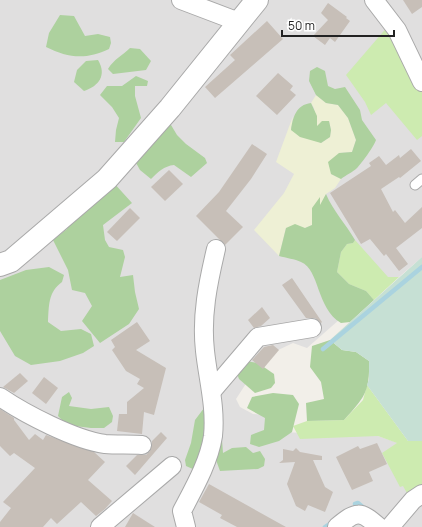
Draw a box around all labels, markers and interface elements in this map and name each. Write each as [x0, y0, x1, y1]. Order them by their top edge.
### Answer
scale bar [282, 12, 394, 38]
text: 50 m [288, 17, 315, 34]

